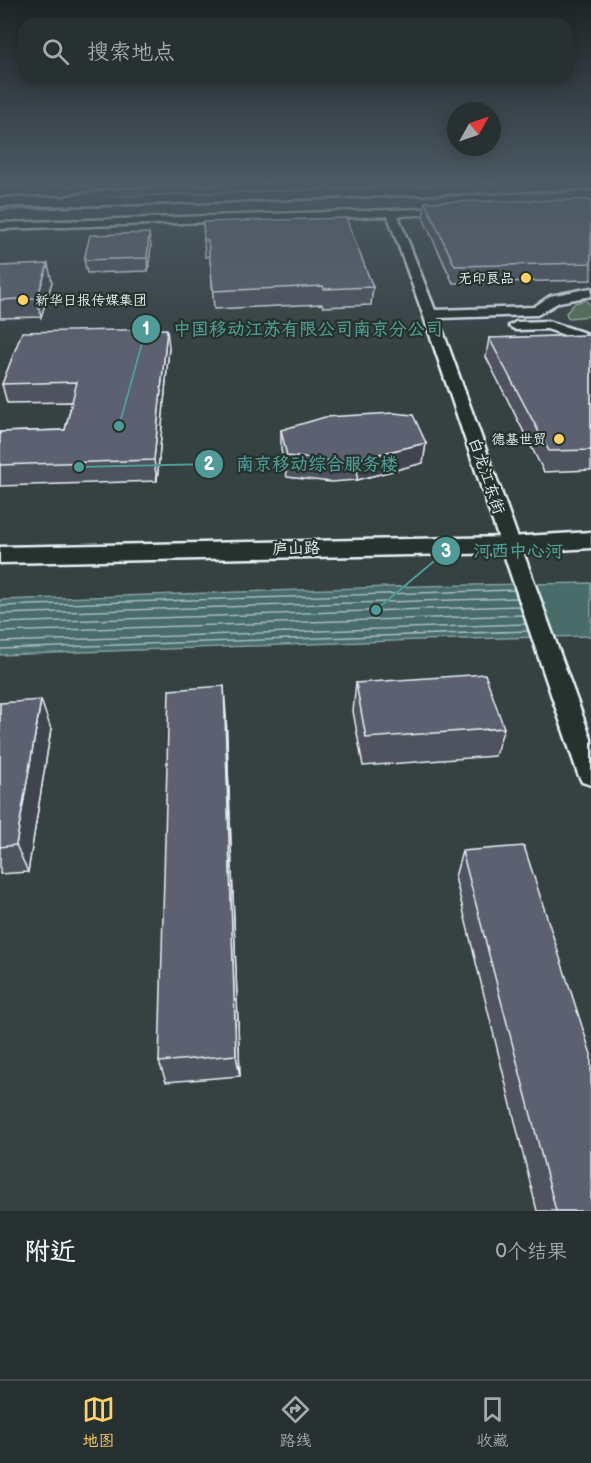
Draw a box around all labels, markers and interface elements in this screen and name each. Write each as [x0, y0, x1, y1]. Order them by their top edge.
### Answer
search box [18, 18, 573, 84]
icon: search [39, 35, 72, 68]
text: 搜索地点 [87, 39, 175, 66]
north arrow [447, 102, 501, 156]
place label: 无印良品 [458, 270, 514, 287]
marker: 无印良品 [519, 271, 533, 285]
place label: 新华日报传媒集团 [35, 292, 147, 309]
marker: 新华日报传媒集团 [16, 293, 30, 307]
callout: 中国移动江苏有限公司南京分公司 [131, 311, 455, 347]
text: 1 [142, 319, 150, 340]
text: 中国移动江苏有限公司南京分公司 [173, 319, 443, 340]
place label: 德基世贸 [491, 431, 547, 448]
marker: 德基世贸 [552, 432, 566, 446]
street label: 白龙江东街 [464, 435, 508, 517]
callout: 南京移动综合服务楼 [194, 446, 410, 482]
text: 2 [204, 454, 215, 475]
text: 南京移动综合服务楼 [236, 454, 398, 475]
callout: 河西中心河 [431, 533, 575, 569]
street label: 庐山路 [272, 539, 320, 559]
text: 3 [441, 541, 451, 562]
text: 河西中心河 [473, 541, 563, 562]
text: 附近 [24, 1237, 76, 1268]
text: 0个结果 [495, 1240, 567, 1264]
tab: 地图 [82, 1393, 115, 1451]
tab: 路线 [279, 1393, 312, 1451]
tab: 收藏 [476, 1393, 509, 1451]

